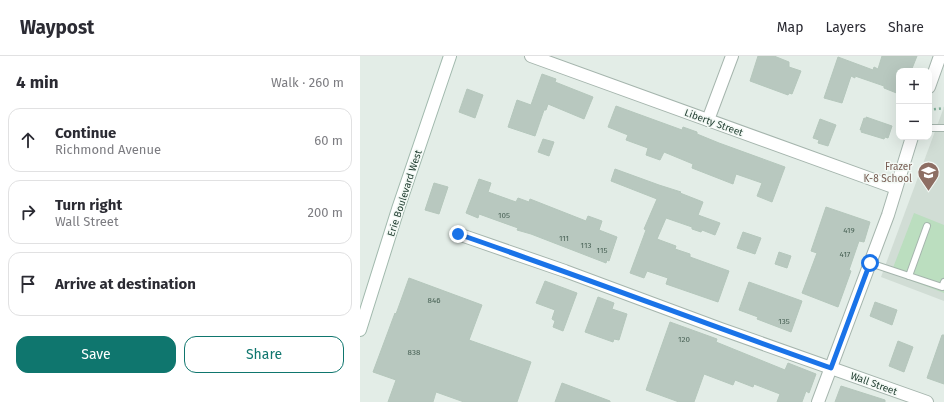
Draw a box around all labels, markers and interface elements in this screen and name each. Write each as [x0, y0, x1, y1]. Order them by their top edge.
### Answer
text: Waypost [20, 16, 94, 39]
text: Map [777, 19, 803, 36]
text: Layers [825, 19, 866, 36]
text: Share [888, 19, 924, 36]
map controls [896, 68, 932, 140]
button: + [896, 68, 932, 104]
text: 4 min [16, 72, 59, 93]
text: Walk · 260 m [271, 75, 344, 90]
button: − [896, 104, 932, 140]
street label: Liberty Street [683, 107, 745, 139]
text: Continue [55, 124, 116, 142]
icon: ahead [17, 129, 39, 151]
text: 60 m [314, 133, 343, 148]
text: Richmond Avenue [55, 142, 161, 157]
street label: Erie Boulevard West [385, 148, 425, 238]
school or university icon: Frazer K-8 School [915, 159, 941, 192]
place label: Frazer K-8 School [864, 161, 912, 185]
text: Turn right [55, 196, 122, 214]
icon: right [17, 201, 39, 223]
text: 200 m [307, 205, 343, 220]
house number: 105 [498, 211, 510, 220]
text: Wall Street [55, 214, 119, 229]
route end [449, 225, 467, 243]
house number: 419 [843, 226, 855, 235]
house number: 111 [559, 234, 569, 243]
house number: 113 [581, 241, 591, 250]
house number: 115 [597, 246, 607, 255]
house number: 417 [840, 250, 851, 259]
route start [861, 254, 879, 272]
icon: arrive [17, 273, 39, 295]
text: Arrive at destination [55, 275, 196, 293]
house number: 846 [428, 296, 440, 305]
house number: 135 [778, 317, 790, 326]
house number: 120 [678, 335, 690, 344]
button: Save [16, 336, 176, 373]
button: Share [184, 336, 344, 373]
house number: 838 [408, 348, 421, 357]
street label: Wall Street [849, 370, 899, 398]

